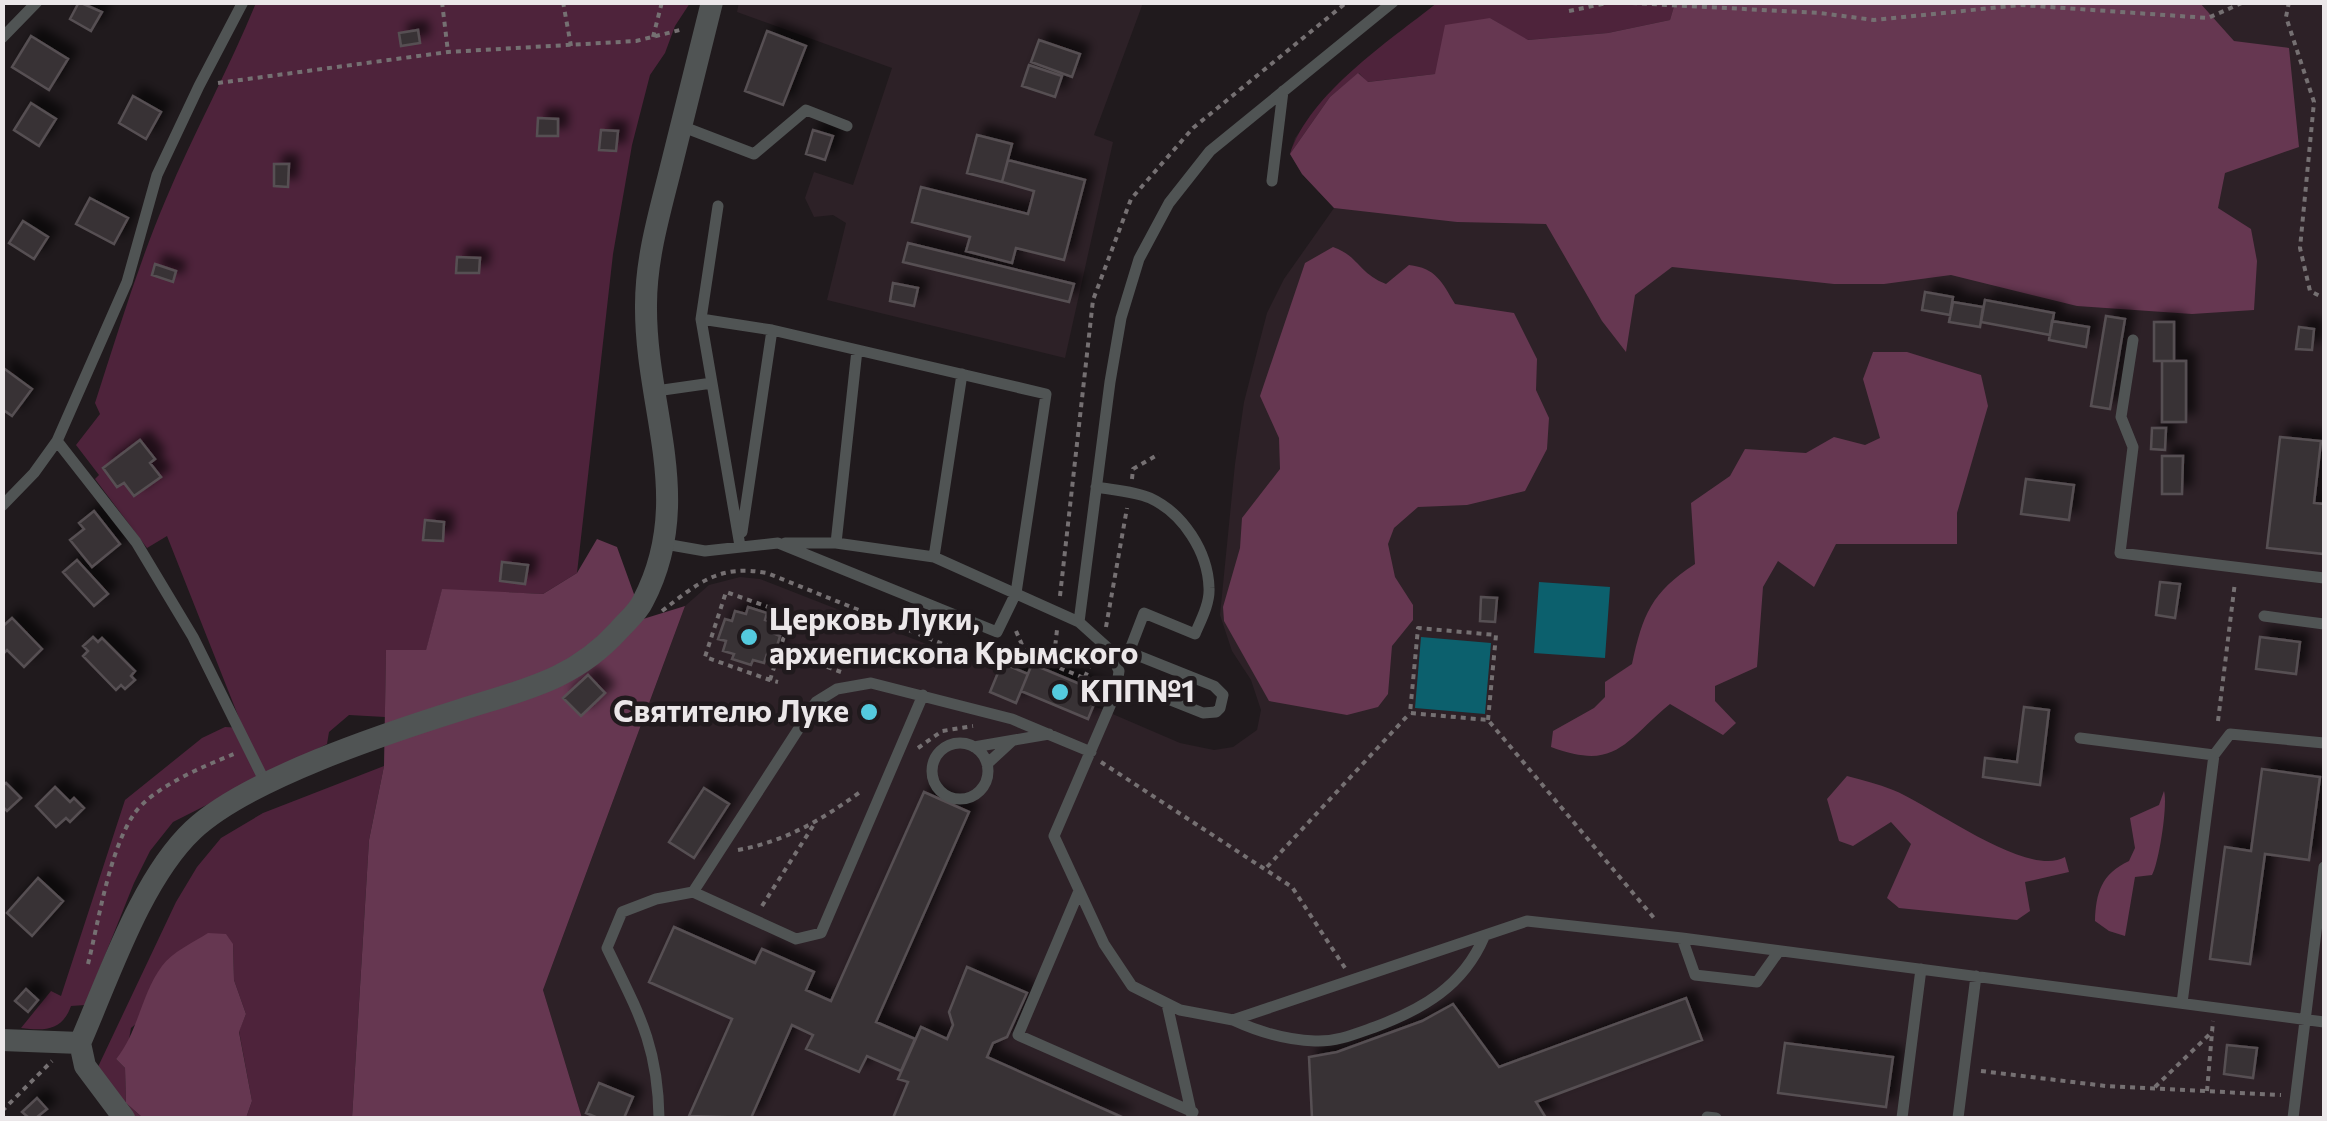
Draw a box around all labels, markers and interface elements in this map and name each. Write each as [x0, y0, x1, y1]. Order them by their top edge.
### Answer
place label: Церковь Луки, архиепископа Крымского [769, 599, 1138, 670]
marker: Церковь Луки, архиепископа Крымского [738, 626, 760, 648]
place label: КПП№1 [1080, 671, 1195, 708]
marker: КПП№1 [1049, 681, 1071, 703]
place label: Святителю Луке [613, 691, 849, 728]
marker: Святителю Луке [858, 701, 880, 723]

